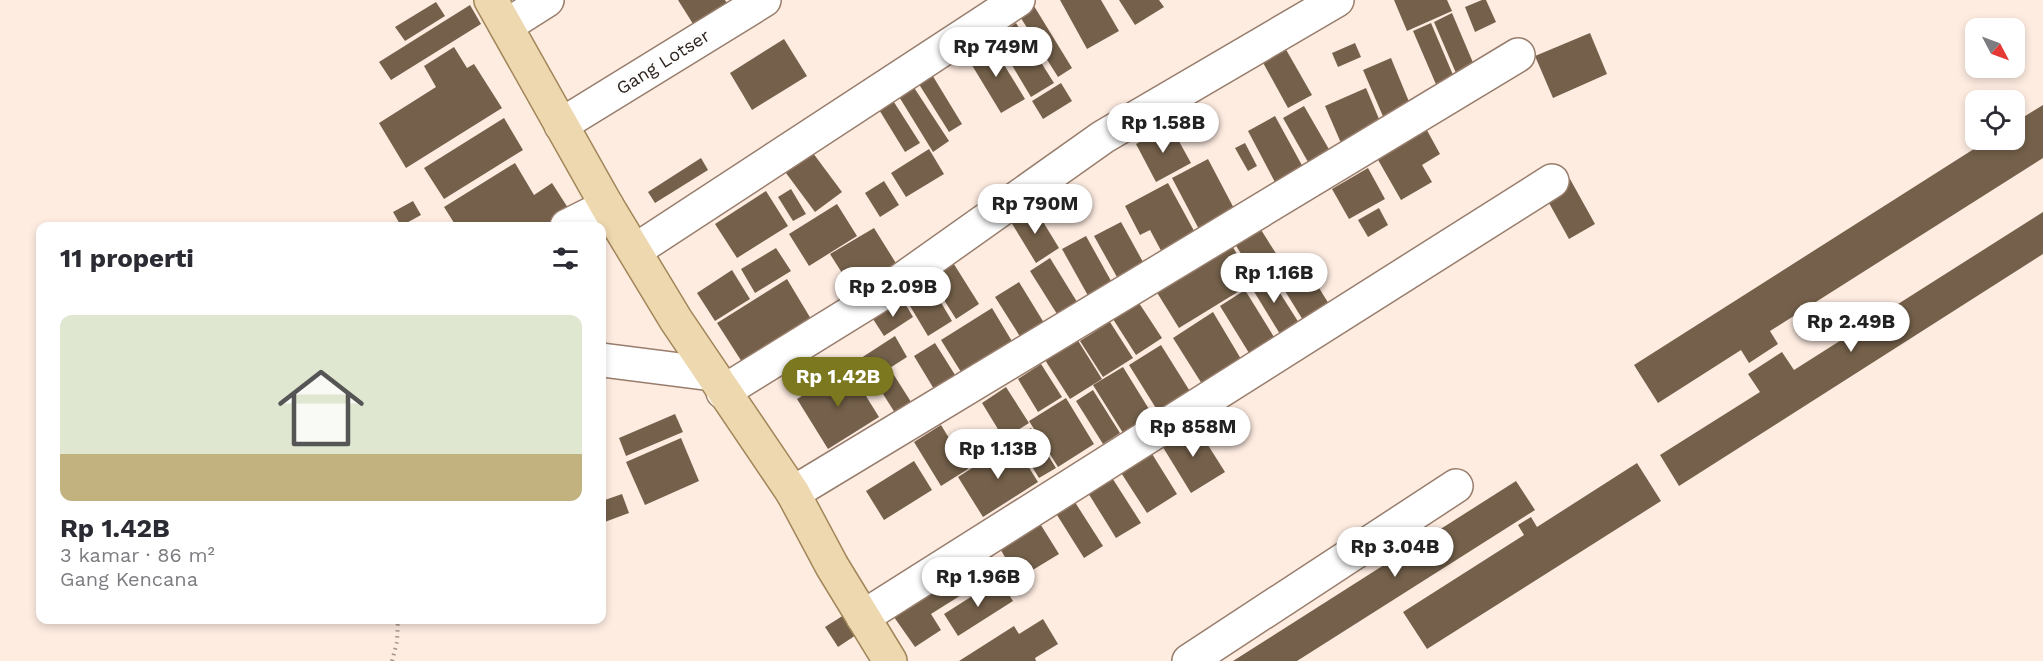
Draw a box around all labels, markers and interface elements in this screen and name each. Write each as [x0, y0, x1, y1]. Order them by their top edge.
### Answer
north arrow [1965, 18, 2025, 78]
map controls [1965, 18, 2025, 150]
street label: Gang Lotser [612, 25, 713, 99]
pin: Rp 749M [941, 27, 1051, 78]
text: Rp 749M [953, 34, 1039, 58]
button: locate [1965, 90, 2025, 150]
pin: Rp 1.58B [1101, 103, 1225, 154]
text: Rp 1.58B [1121, 110, 1205, 134]
pin: Rp 790M [980, 184, 1090, 235]
text: Rp 790M [992, 191, 1079, 215]
icon: filters [549, 242, 582, 275]
text: 11 properti [60, 243, 194, 273]
pin: Rp 1.16B [1212, 253, 1336, 304]
text: Rp 1.16B [1235, 260, 1313, 284]
pin: Rp 2.09B [831, 267, 955, 318]
text: Rp 2.09B [849, 274, 937, 298]
pin: Rp 2.49B [1789, 302, 1913, 353]
text: Rp 2.49B [1807, 309, 1895, 333]
icon: home [267, 354, 375, 462]
pin: Rp 1.42B [776, 357, 900, 408]
text: Rp 1.42B [796, 364, 880, 388]
pin: Rp 858M [1138, 407, 1248, 458]
text: Rp 858M [1150, 414, 1236, 438]
pin: Rp 1.13B [936, 429, 1060, 480]
text: Rp 1.13B [959, 436, 1037, 460]
text: Rp 1.42B [60, 513, 170, 543]
pin: Rp 3.04B [1333, 527, 1457, 578]
text: Rp 3.04B [1351, 534, 1439, 558]
text: 3 kamar · 86 m² [60, 543, 215, 567]
pin: Rp 1.96B [916, 557, 1040, 608]
text: Rp 1.96B [936, 564, 1020, 588]
text: Gang Kencana [60, 567, 198, 591]

